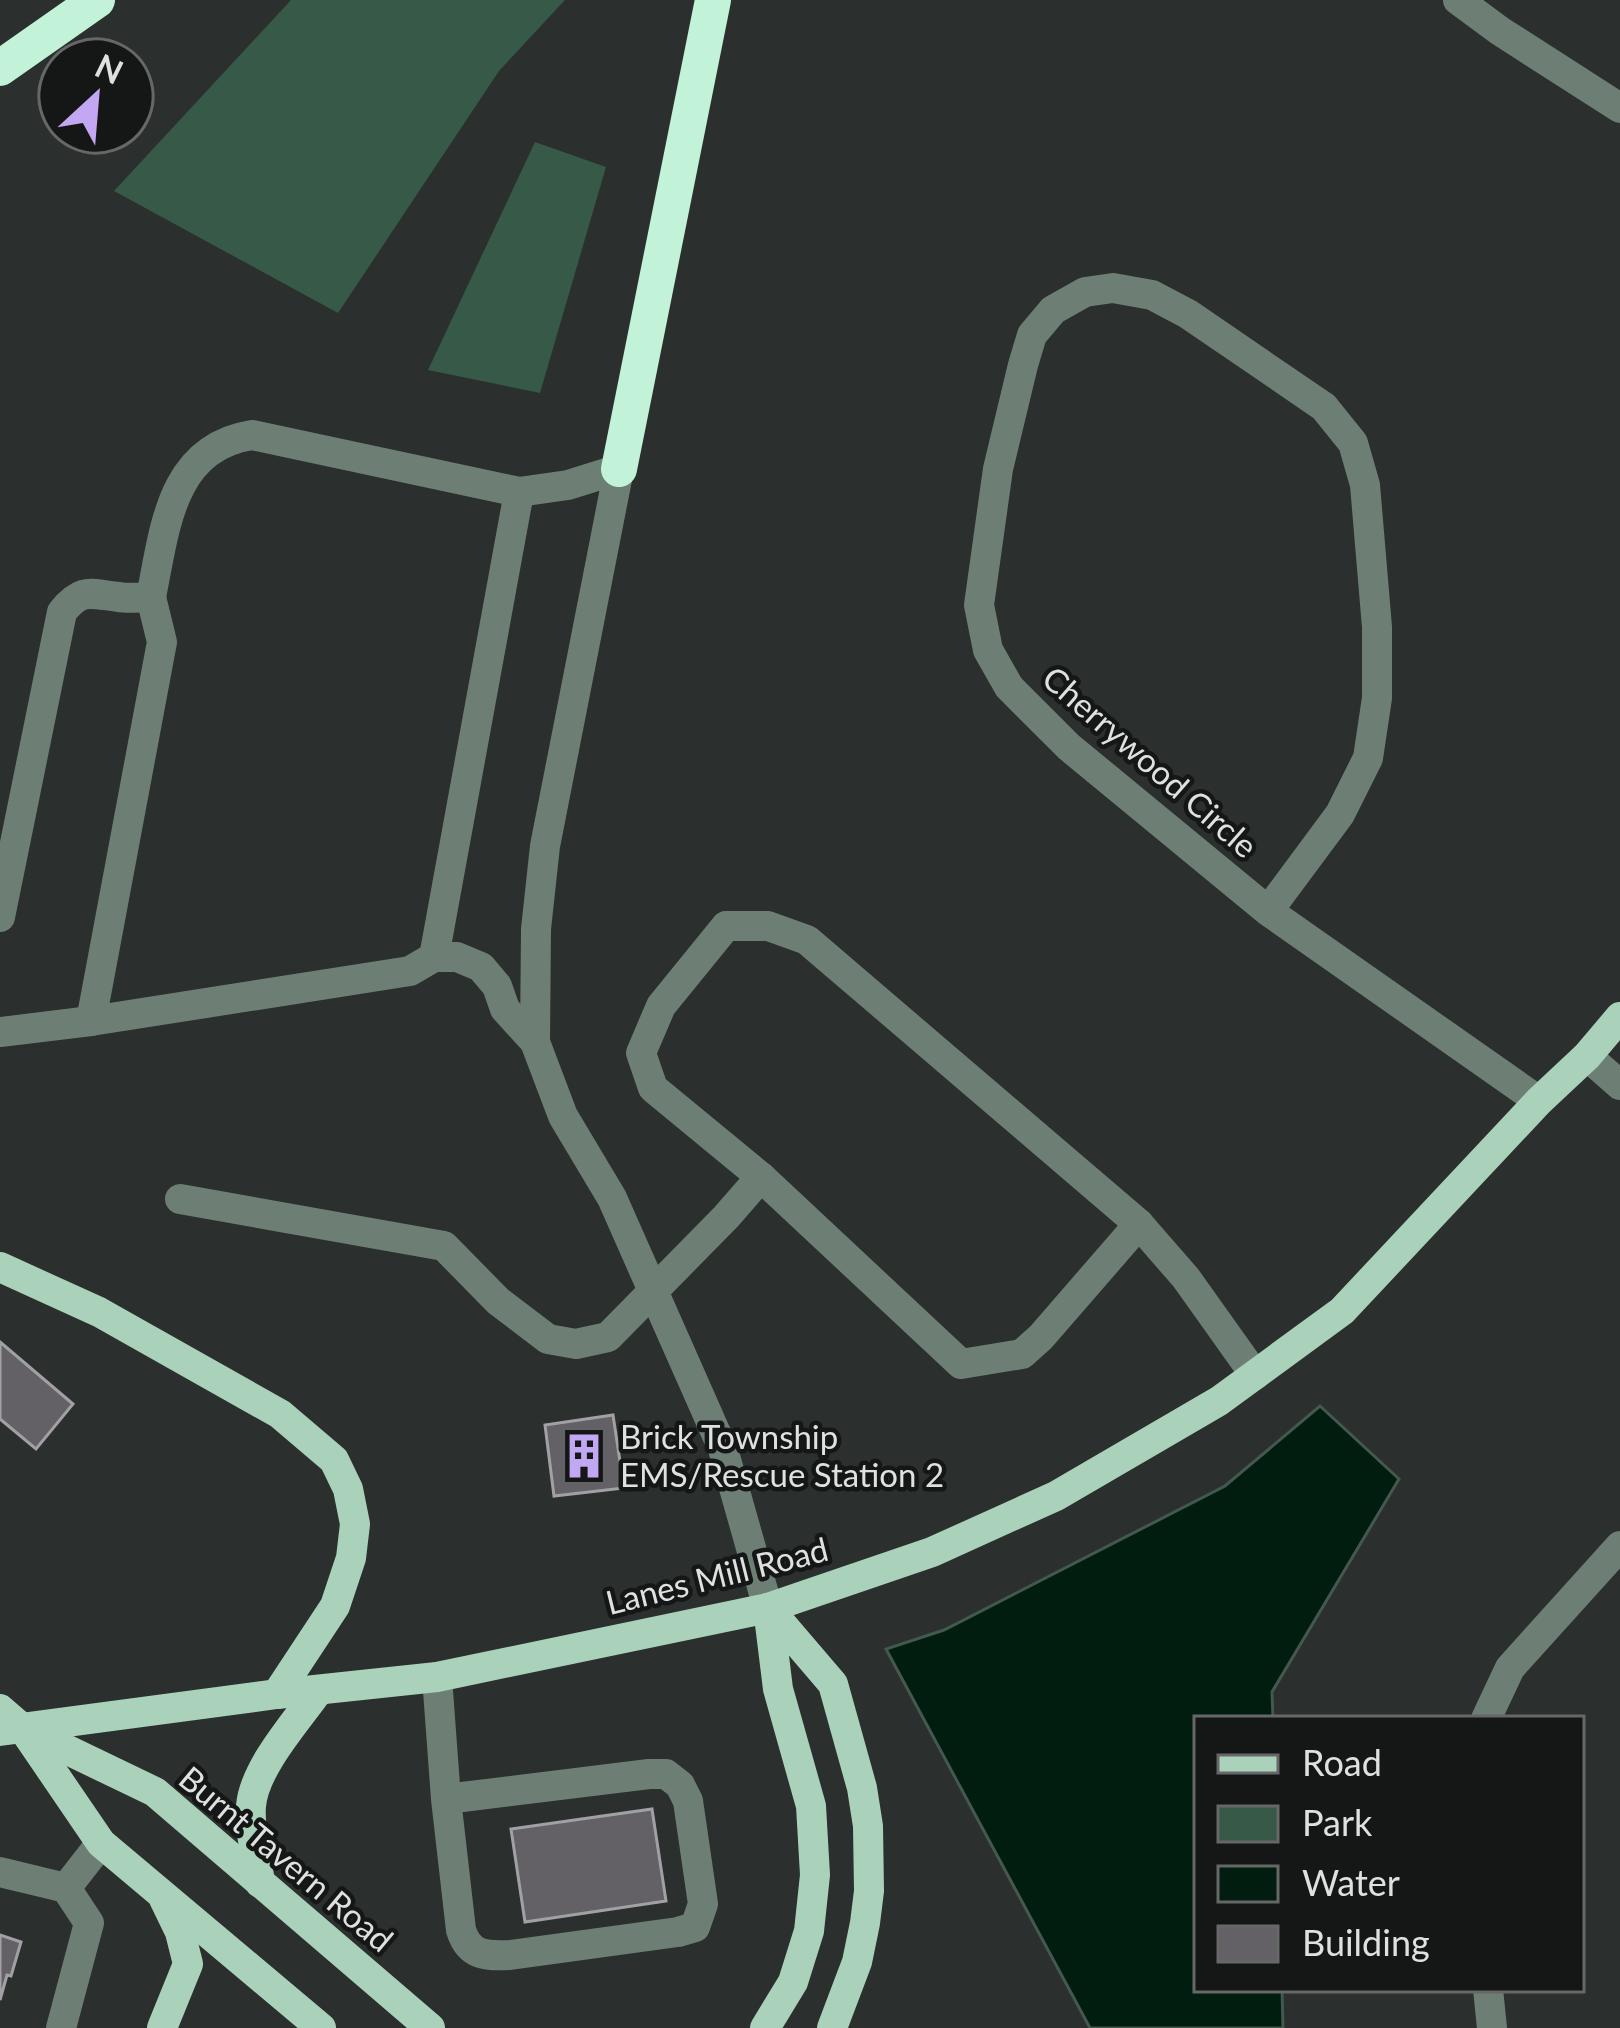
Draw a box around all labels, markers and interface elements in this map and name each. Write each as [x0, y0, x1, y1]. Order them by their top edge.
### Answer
north arrow [36, 36, 156, 156]
text: N [89, 45, 130, 92]
street label: Cherrywood Circle [1035, 657, 1266, 865]
place label: Brick Township EMS/Rescue Station 2 [620, 1416, 944, 1494]
building icon: Brick Township EMS/Rescue Station 2 [559, 1431, 609, 1481]
street label: Lanes Mill Road [602, 1528, 832, 1622]
legend [1194, 1716, 1584, 1992]
text: Road [1302, 1740, 1382, 1784]
street label: Burnt Tavern Road [172, 1757, 402, 1959]
text: Park [1302, 1800, 1373, 1844]
text: Water [1302, 1860, 1400, 1904]
text: Building [1302, 1920, 1430, 1964]

